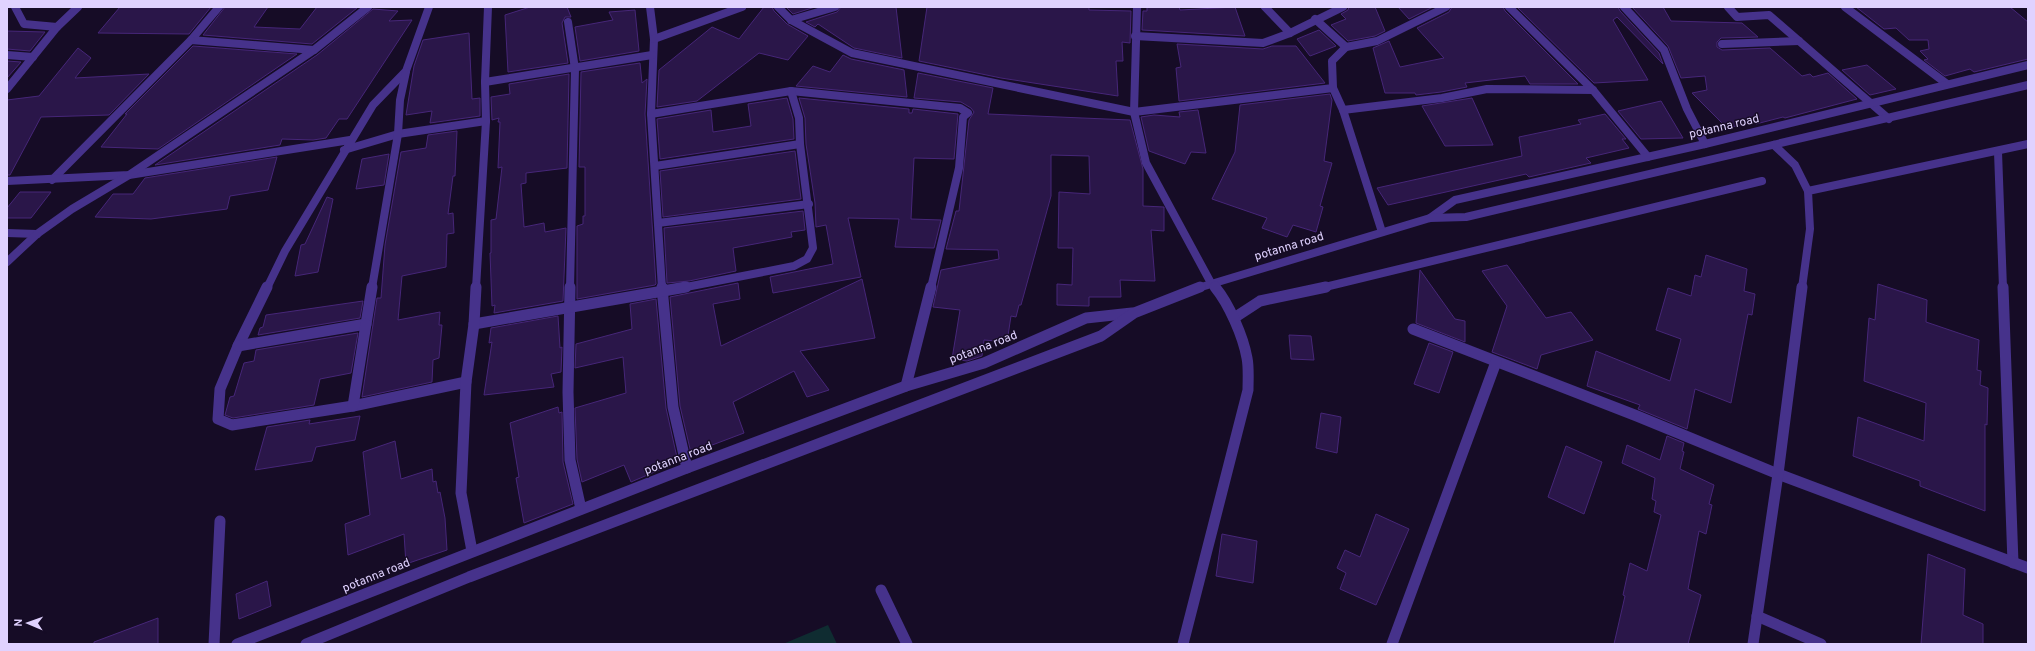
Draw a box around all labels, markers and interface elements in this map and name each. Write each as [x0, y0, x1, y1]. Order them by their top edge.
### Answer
street label: potanna road [1687, 111, 1761, 143]
street label: potanna road [1253, 229, 1326, 265]
street label: potanna road [947, 328, 1020, 368]
street label: potanna road [642, 439, 715, 479]
street label: potanna road [340, 555, 413, 597]
north arrow [8, 603, 48, 643]
text: N [12, 618, 26, 627]

